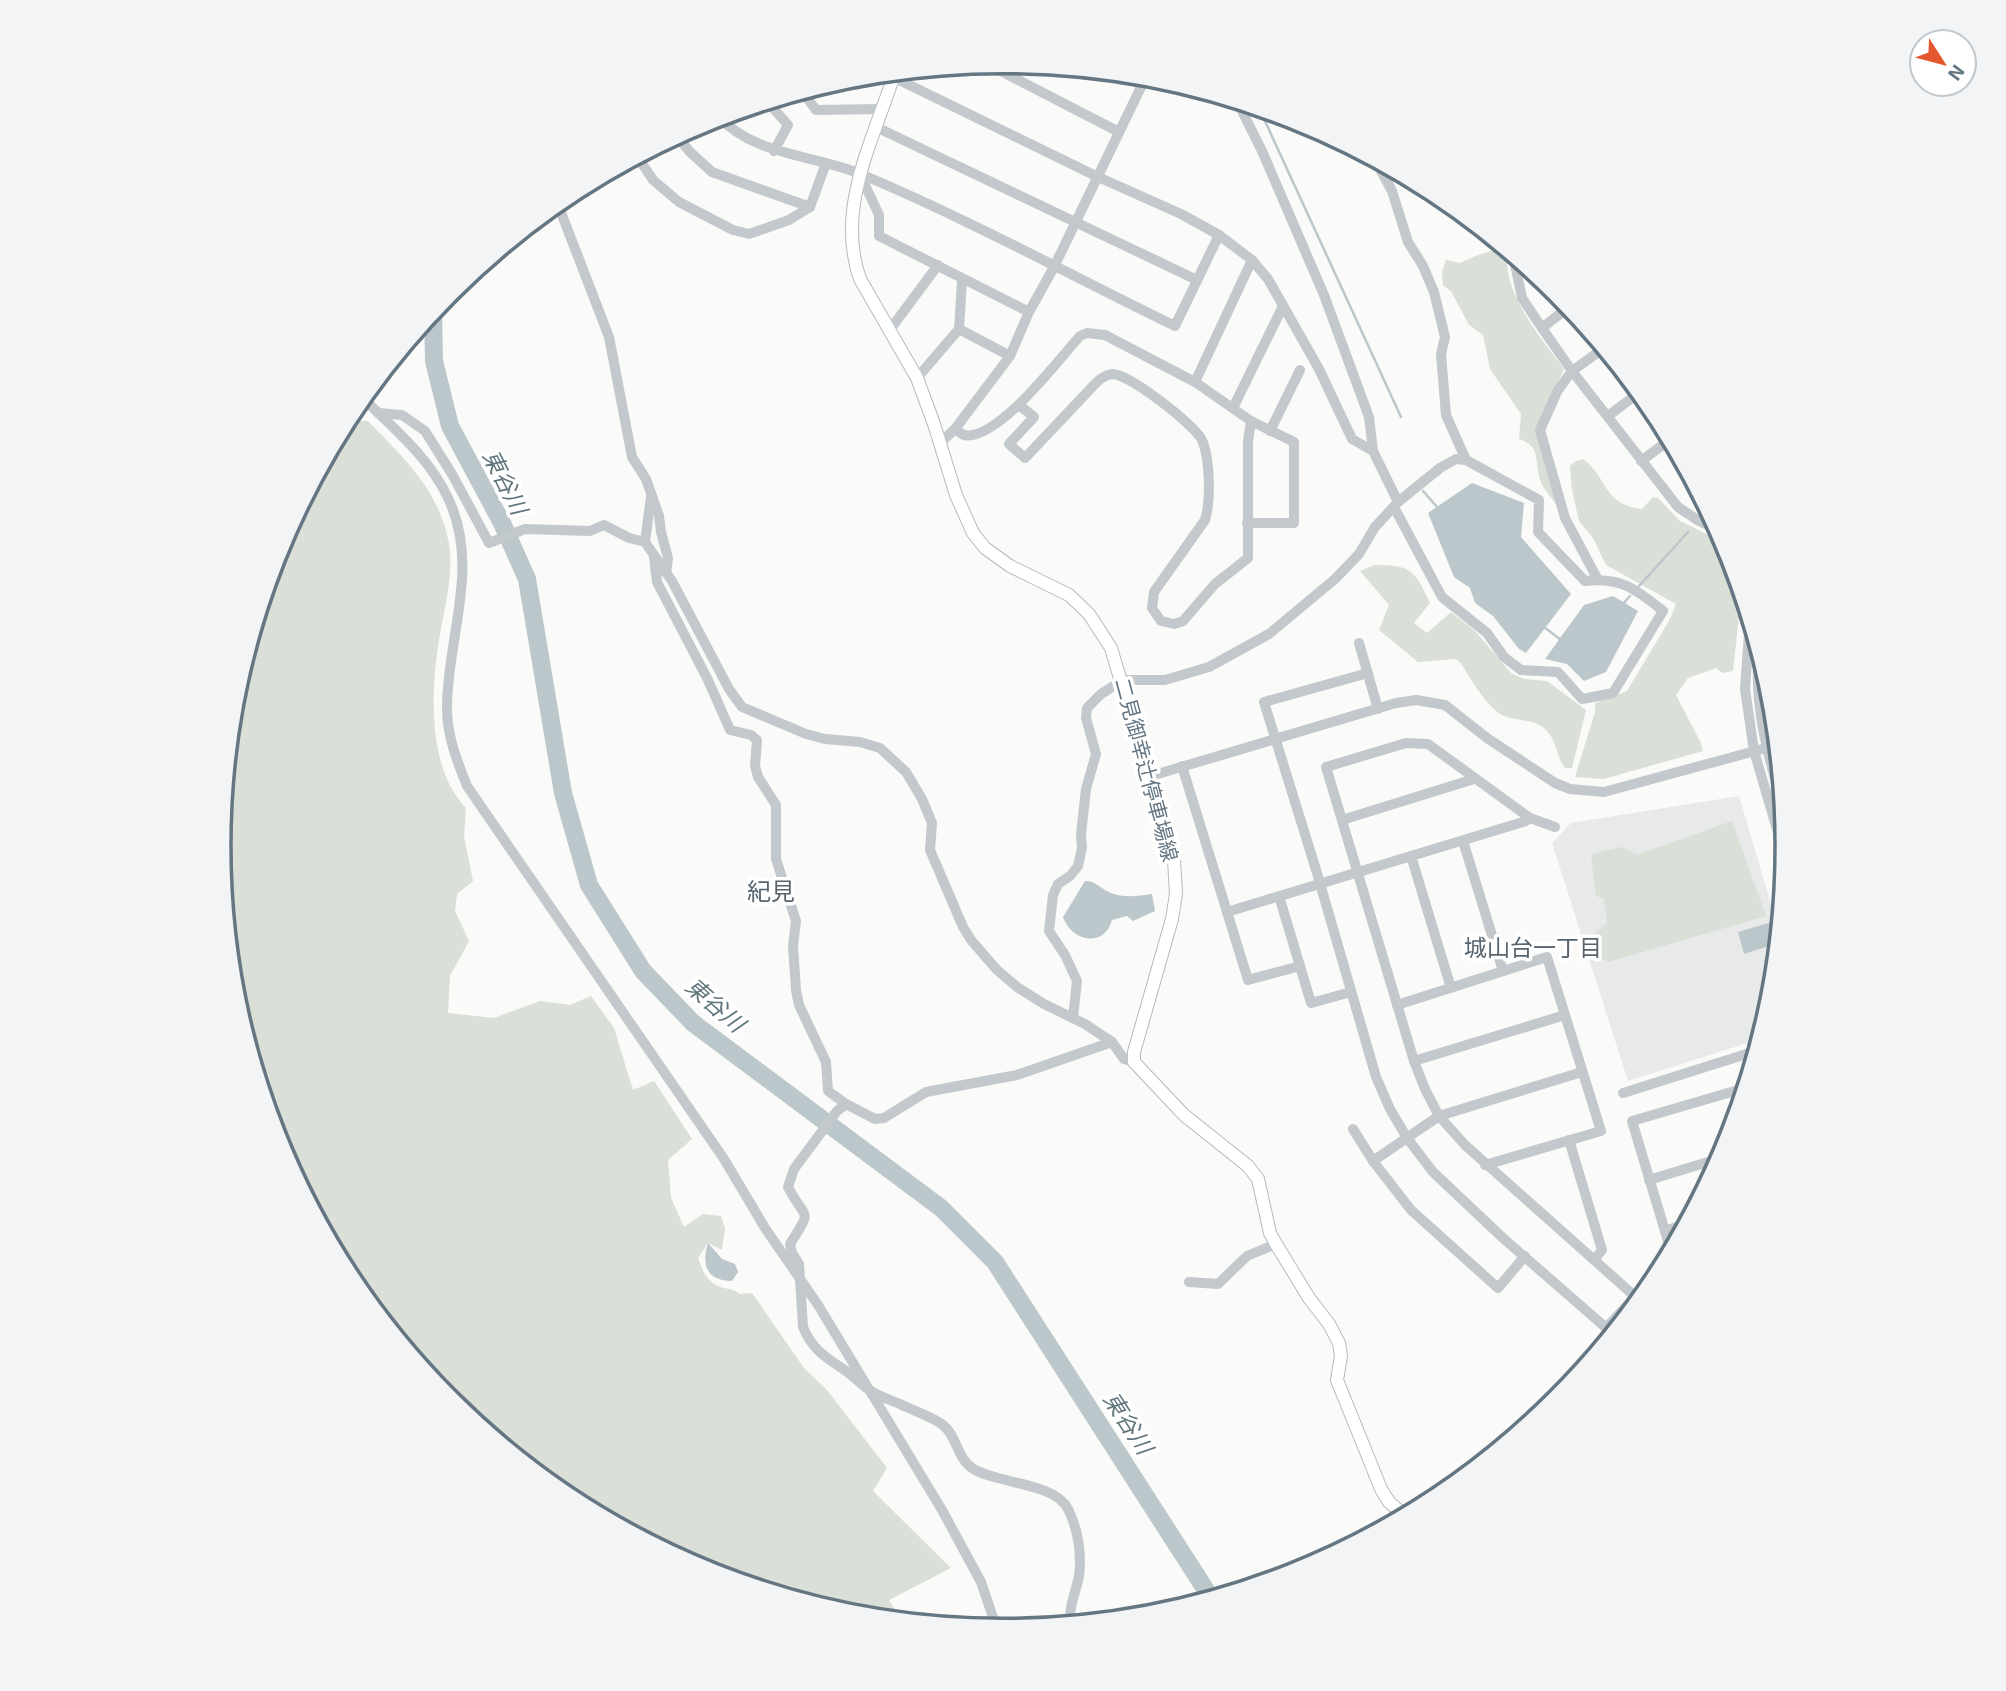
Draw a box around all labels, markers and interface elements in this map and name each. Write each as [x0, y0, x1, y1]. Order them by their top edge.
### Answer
north arrow [1908, 28, 1978, 98]
text: N [1944, 61, 1970, 86]
water label: 東谷川 [478, 444, 535, 521]
street label: 二見御幸辻停車場線 [1111, 675, 1184, 864]
district label: 紀見 [747, 876, 795, 905]
district label: 城山台一丁目 [1464, 933, 1602, 961]
water label: 東谷川 [680, 971, 753, 1039]
water label: 東谷川 [1098, 1386, 1161, 1462]

